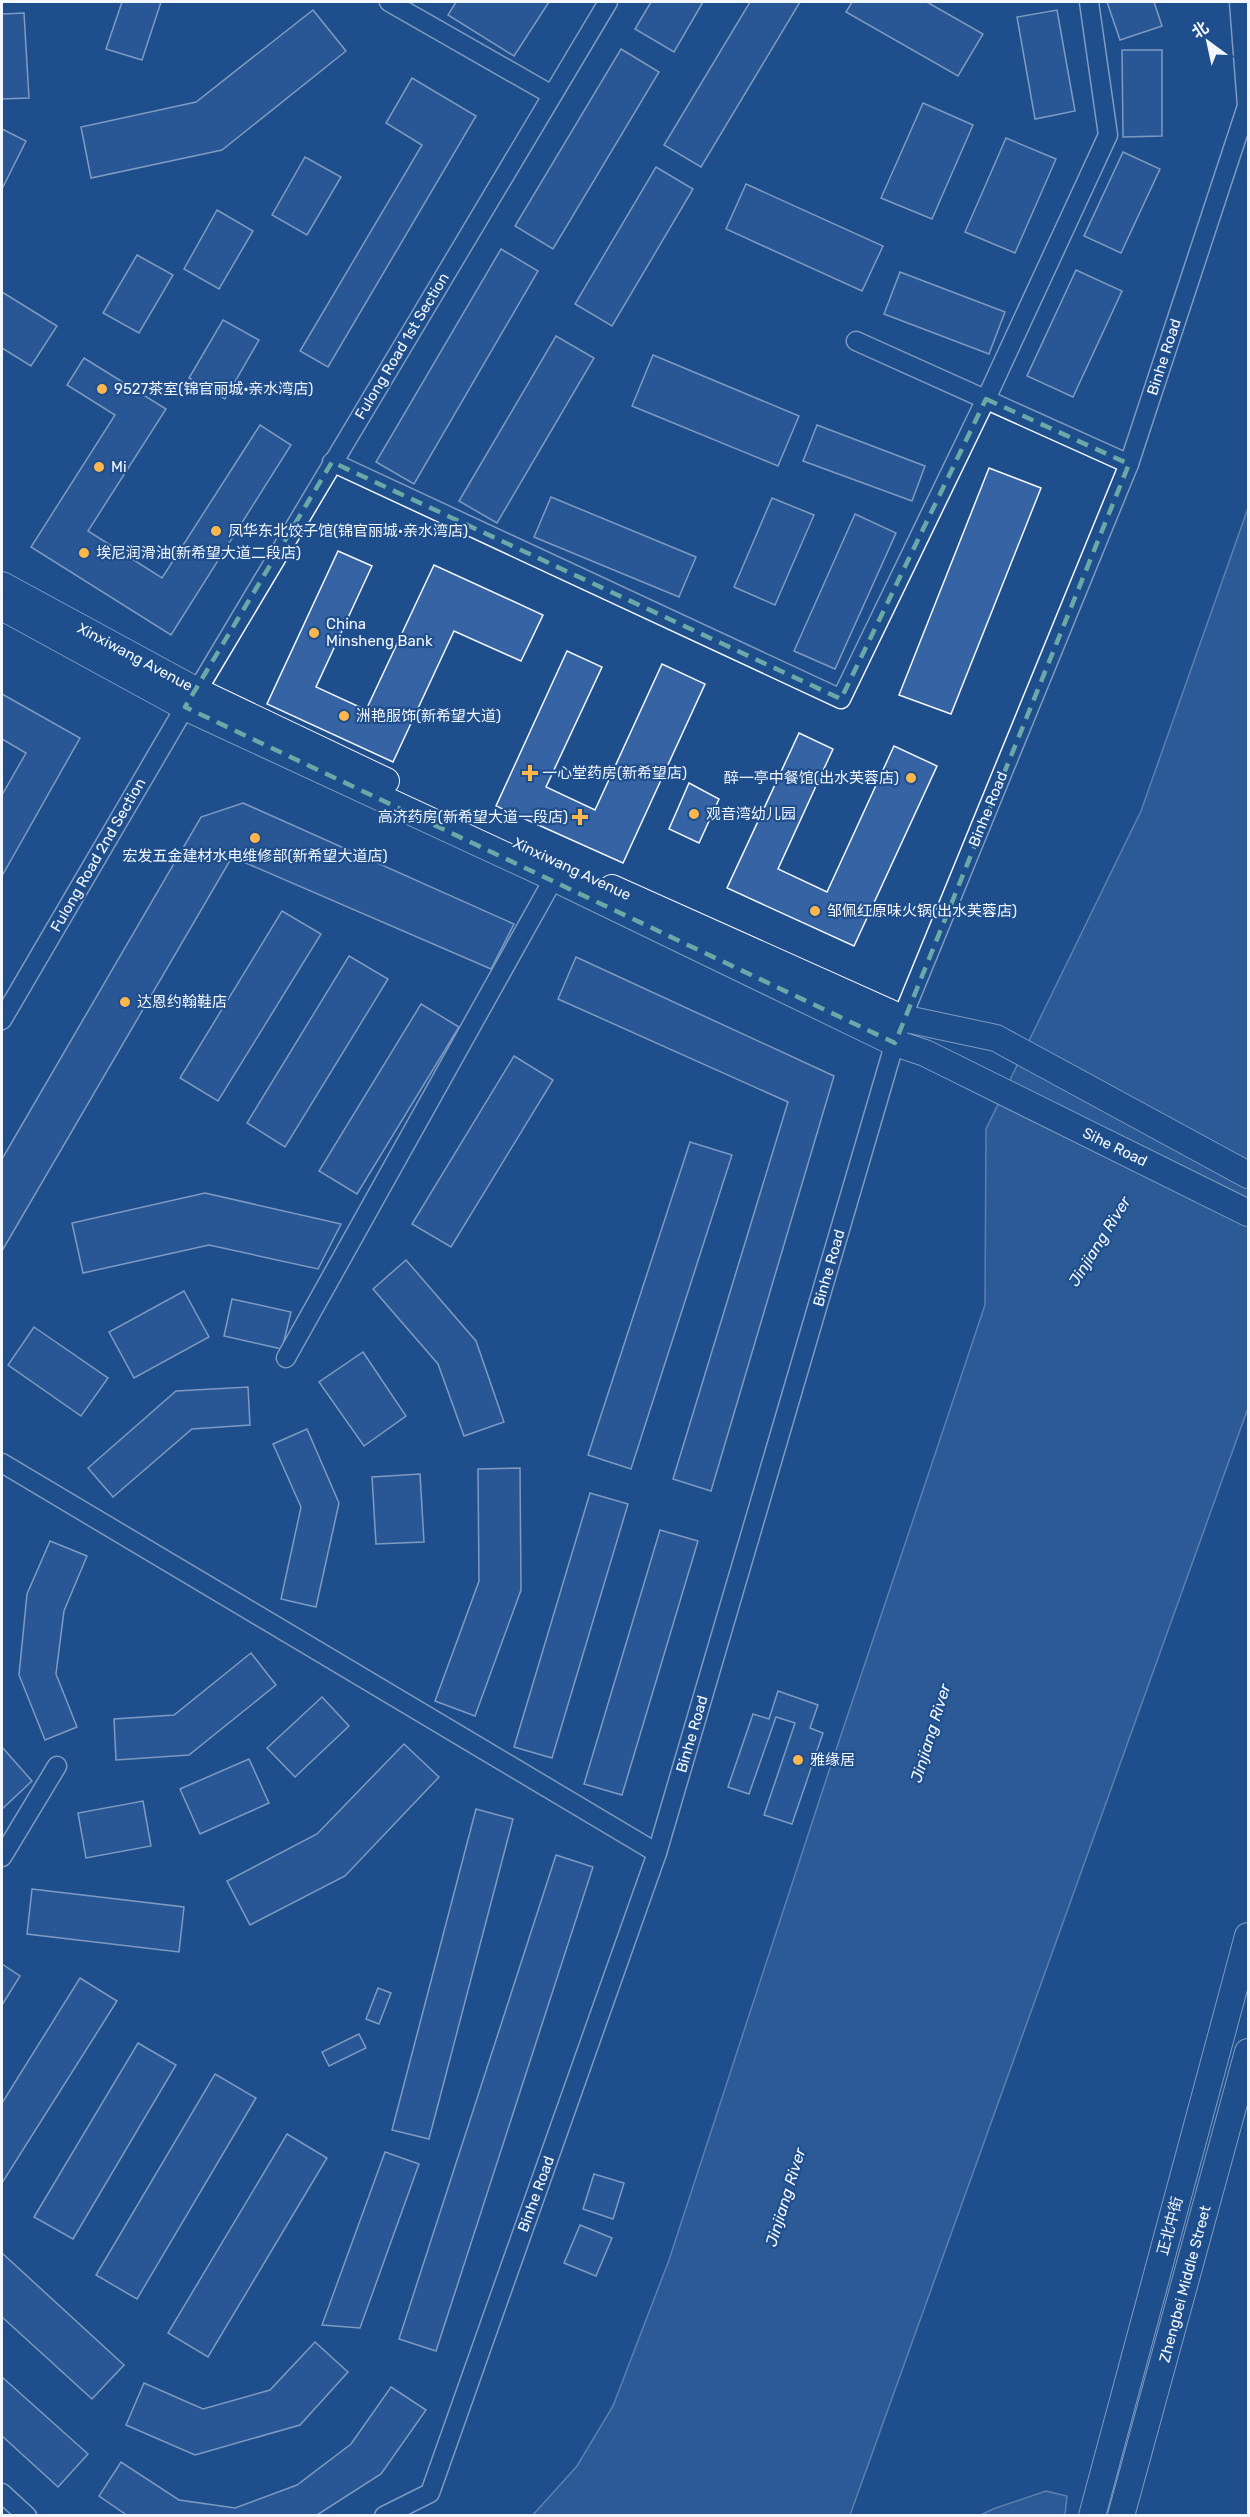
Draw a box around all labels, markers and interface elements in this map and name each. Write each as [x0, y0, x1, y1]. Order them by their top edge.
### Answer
north arrow [1178, 12, 1238, 72]
text: 北 [1188, 18, 1212, 42]
street label: Fulong Road 1st Section [351, 270, 453, 422]
street label: Binhe Road [1143, 316, 1185, 398]
place label: 9527茶室(锦官丽城·亲水湾店) [114, 380, 313, 398]
marker: 9527茶室(锦官丽城·亲水湾店) [95, 382, 109, 396]
place label: Mi [111, 458, 127, 476]
marker: Mi [92, 460, 106, 474]
place label: 凤华东北饺子馆(锦官丽城·亲水湾店) [228, 522, 468, 540]
marker: 凤华东北饺子馆(锦官丽城·亲水湾店) [209, 524, 223, 538]
place label: 埃尼润滑油(新希望大道二段店) [96, 544, 301, 562]
marker: 埃尼润滑油(新希望大道二段店) [77, 546, 91, 560]
place label: China Minsheng Bank [326, 615, 433, 650]
street label: Xinxiwang Avenue [74, 619, 196, 695]
marker: China Minsheng Bank [307, 626, 321, 640]
place label: 洲艳服饰(新希望大道) [356, 707, 501, 725]
marker: 洲艳服饰(新希望大道) [337, 709, 351, 723]
place label: 一心堂药房(新希望店) [542, 764, 687, 782]
marker: 一心堂药房(新希望店) [523, 766, 537, 780]
place label: 醉一亭中餐馆(出水芙蓉店) [724, 769, 899, 787]
street label: Binhe Road [965, 769, 1011, 849]
marker: 醉一亭中餐馆(出水芙蓉店) [904, 771, 918, 785]
street label: Fulong Road 2nd Section [47, 775, 149, 935]
place label: 观音湾幼儿园 [706, 805, 796, 823]
marker: 观音湾幼儿园 [687, 807, 701, 821]
place label: 高济药房(新希望大道一段店) [378, 808, 568, 826]
marker: 高济药房(新希望大道一段店) [573, 810, 587, 824]
marker: 宏发五金建材水电维修部(新希望大道店) [248, 831, 262, 845]
street label: Xinxiwang Avenue [510, 834, 634, 904]
place label: 宏发五金建材水电维修部(新希望大道店) [122, 847, 388, 865]
place label: 邹佩红原味火锅(出水芙蓉店) [827, 902, 1017, 920]
marker: 邹佩红原味火锅(出水芙蓉店) [808, 904, 822, 918]
place label: 达恩约翰鞋店 [137, 993, 227, 1011]
marker: 达恩约翰鞋店 [118, 995, 132, 1009]
street label: Sihe Road [1080, 1124, 1150, 1170]
water label: Jinjiang River [1064, 1192, 1135, 1290]
street label: Binhe Road [809, 1227, 849, 1309]
water label: Jinjiang River [906, 1681, 955, 1785]
street label: Binhe Road [672, 1693, 712, 1775]
place label: 雅缘居 [810, 1751, 855, 1769]
marker: 雅缘居 [791, 1753, 805, 1767]
water label: Jinjiang River [761, 2145, 810, 2249]
street label: Binhe Road [514, 2154, 558, 2234]
street label: 正北中街 [1154, 2195, 1186, 2257]
street label: Zhengbei Middle Street [1155, 2203, 1215, 2364]

